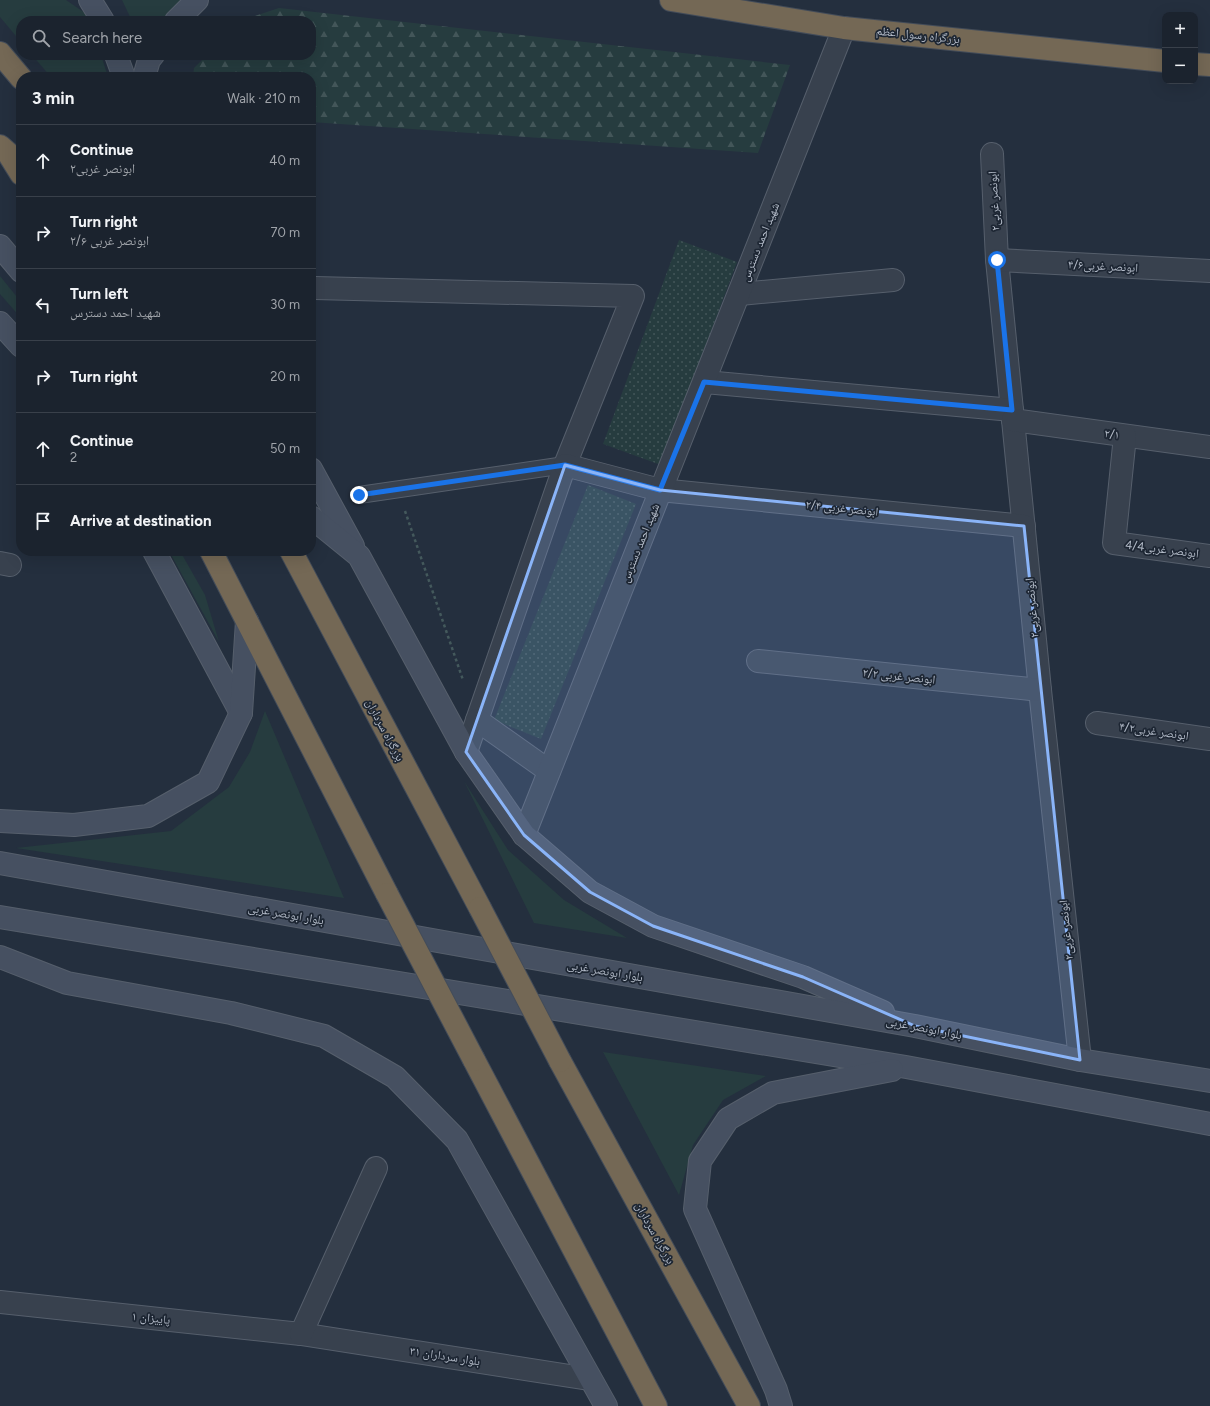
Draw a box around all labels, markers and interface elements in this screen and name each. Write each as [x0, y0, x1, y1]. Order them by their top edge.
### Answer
map controls [1162, 12, 1198, 84]
button: + [1162, 12, 1198, 48]
search box [16, 16, 316, 60]
street label: بزرگراه رسول اعظم [875, 24, 961, 47]
icon: search [30, 27, 52, 49]
text: Search here [62, 29, 142, 47]
button: − [1162, 48, 1198, 84]
text: 3 min [32, 88, 74, 108]
text: Walk · 210 m [227, 91, 300, 106]
text: Continue [70, 141, 133, 159]
icon: ahead [32, 150, 54, 172]
text: 40 m [269, 153, 300, 168]
text: ۲ابونصر غربی [70, 161, 135, 176]
street label: ۲ابونصر غربی [985, 170, 1003, 231]
street label: شهید احمد دسترس [738, 200, 782, 284]
text: Turn right [70, 213, 138, 231]
icon: right [32, 222, 54, 244]
text: 70 m [270, 225, 300, 240]
text: ابونصر غربی ۲/۶ [70, 233, 149, 248]
route start [988, 251, 1006, 269]
street label: ۴/۶ابونصر غربی [1068, 257, 1139, 275]
text: Turn left [70, 285, 128, 303]
icon: left [32, 294, 54, 316]
text: 30 m [270, 297, 300, 312]
text: شهید احمد دسترس [70, 305, 161, 320]
icon: right [32, 366, 54, 388]
text: Turn right [70, 368, 138, 386]
text: 20 m [270, 369, 300, 384]
street label: ۲/۱ [1103, 426, 1121, 442]
text: Continue [70, 432, 133, 450]
icon: ahead [32, 438, 54, 460]
text: 50 m [270, 441, 300, 456]
text: 2 [70, 450, 77, 465]
route end [350, 486, 368, 504]
street label: ابونصر غربی ۲/۴ [805, 497, 879, 519]
street label: شهید احمد دسترس [618, 501, 662, 585]
icon: arrive [32, 510, 54, 532]
text: Arrive at destination [70, 512, 211, 530]
street label: 4/4ابونصر غربی [1124, 538, 1200, 561]
street label: ۲ابونصر غربی [1022, 577, 1042, 639]
street label: ابونصر غربی ۲/۲ [862, 665, 936, 687]
street label: بزرگراه سرداران [362, 697, 407, 764]
street label: ۴/۲ابونصر غربی [1118, 719, 1190, 743]
street label: ۲ابونصر غربی [1056, 899, 1076, 961]
street label: بلوار ابونصر غربی [247, 900, 325, 928]
street label: بلوار ابونصر غربی [566, 957, 644, 985]
street label: بلوار ابونصر غربی [885, 1014, 963, 1043]
street label: بزرگراه سرداران [632, 1200, 678, 1266]
street label: پاییزان ۱ [131, 1309, 171, 1327]
street label: بلوار سرداران ۳۱ [409, 1344, 481, 1369]

